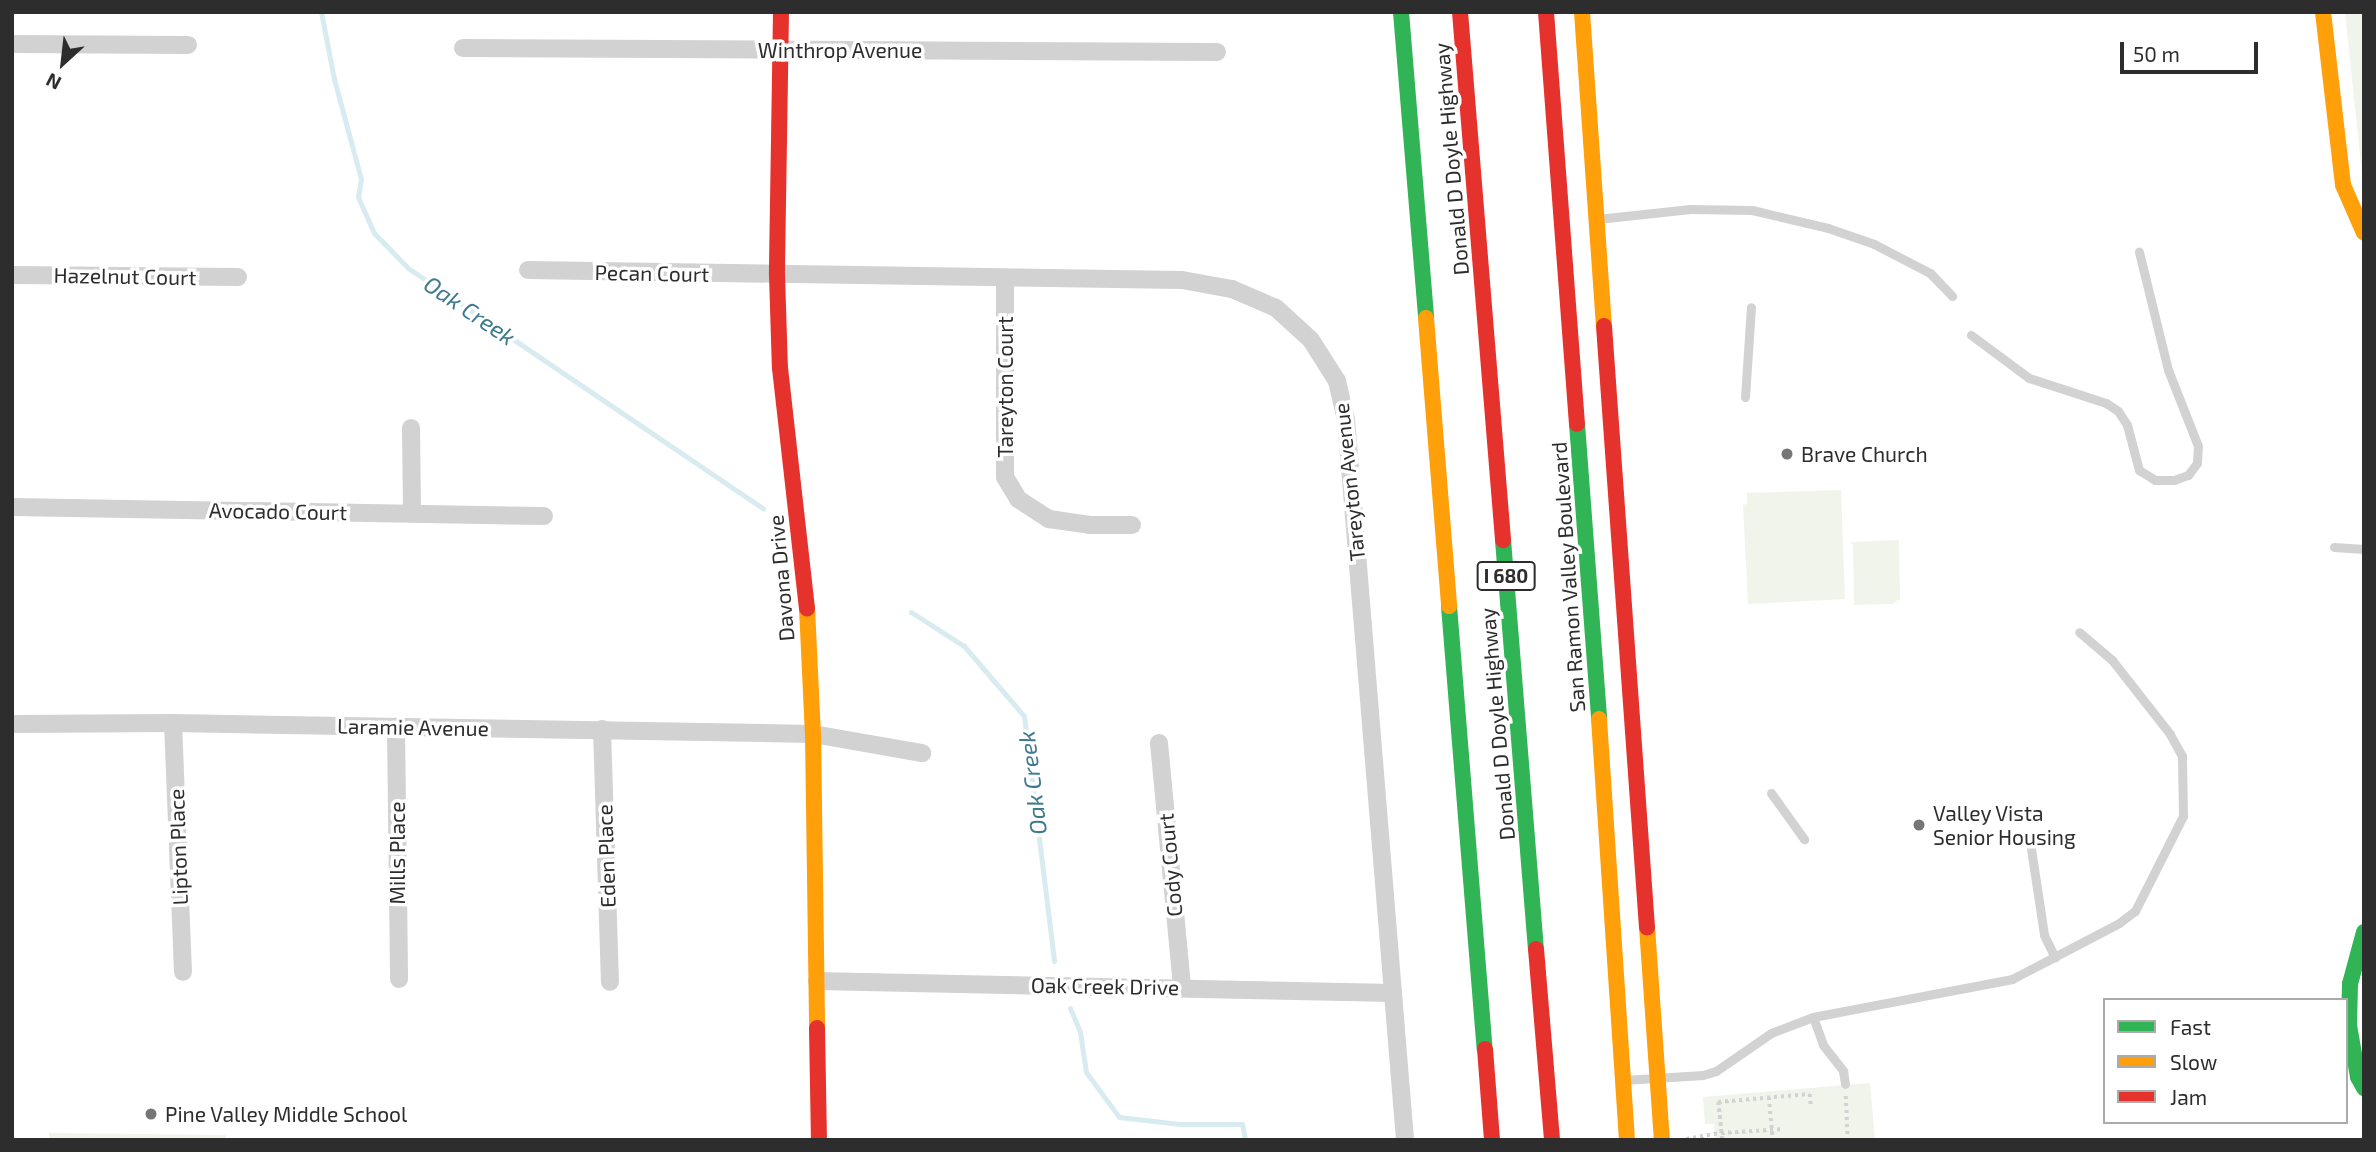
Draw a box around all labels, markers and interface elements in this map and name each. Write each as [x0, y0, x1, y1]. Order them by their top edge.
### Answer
north arrow [28, 28, 98, 98]
scale bar [2124, 28, 2262, 72]
street label: Winthrop Avenue [758, 37, 922, 63]
text: 50 m [2133, 41, 2180, 66]
street label: Donald D Doyle Highway [1428, 42, 1474, 276]
text: N [42, 69, 65, 96]
street label: Pecan Court [595, 259, 709, 287]
street label: Hazelnut Court [53, 262, 197, 290]
water label: Oak Creek [419, 269, 521, 351]
street label: Tareyton Court [992, 316, 1018, 458]
street label: Tareyton Avenue [1328, 401, 1370, 563]
street label: San Ramon Valley Boulevard [1546, 440, 1590, 714]
place label: Brave Church [1801, 441, 1928, 467]
marker: Brave Church [1779, 446, 1795, 462]
street label: Avocado Court [209, 497, 347, 525]
street label: Davona Drive [763, 514, 799, 642]
road number: I 680 [1476, 561, 1536, 592]
street label: Donald D Doyle Highway [1474, 607, 1520, 841]
street label: Laramie Avenue [337, 713, 489, 741]
water label: Oak Creek [1012, 730, 1052, 836]
street label: Lipton Place [163, 788, 193, 906]
place label: Valley Vista Senior Housing [1933, 800, 2076, 850]
street label: Mills Place [384, 802, 410, 904]
street label: Eden Place [592, 804, 620, 908]
street label: Cody Court [1153, 812, 1187, 918]
marker: Valley Vista Senior Housing [1911, 817, 1927, 833]
street label: Oak Creek Drive [1030, 972, 1180, 1000]
legend [2103, 998, 2348, 1124]
text: Fast [2170, 1014, 2211, 1039]
text: Slow [2170, 1049, 2217, 1074]
text: Jam [2170, 1084, 2207, 1109]
place label: Pine Valley Middle School [165, 1101, 408, 1127]
marker: Pine Valley Middle School [143, 1106, 159, 1122]

